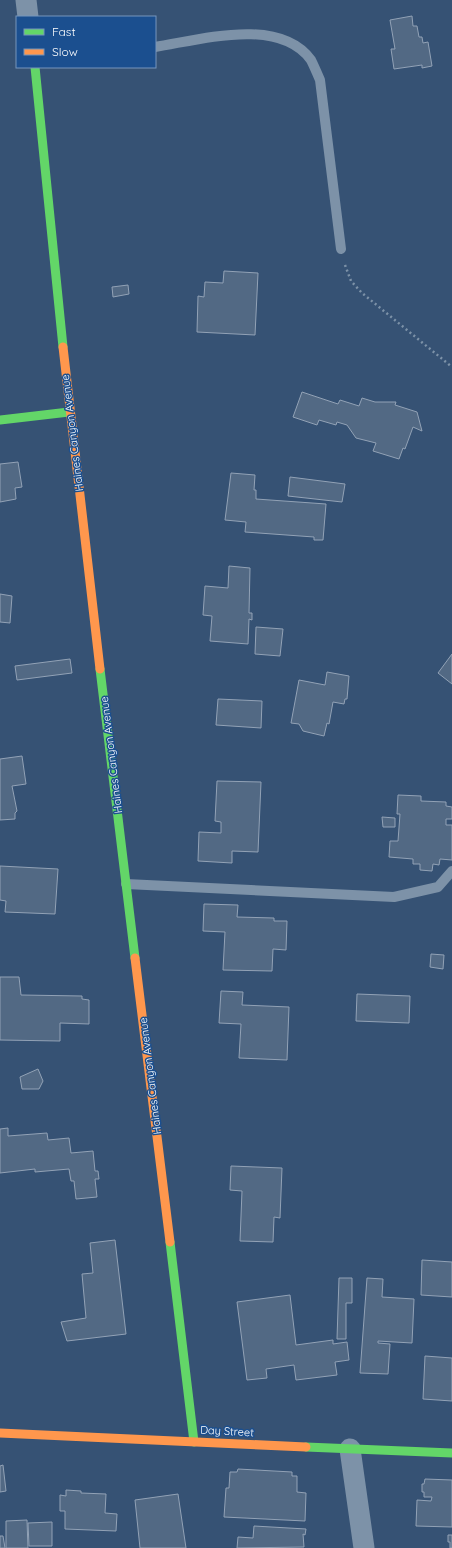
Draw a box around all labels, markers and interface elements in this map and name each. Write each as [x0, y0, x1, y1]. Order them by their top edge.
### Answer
legend [16, 16, 156, 68]
text: Fast [52, 24, 76, 39]
text: Slow [52, 44, 78, 59]
street label: Haines Canyon Avenue [58, 374, 86, 492]
street label: Haines Canyon Avenue [97, 696, 125, 814]
street label: Haines Canyon Avenue [136, 1017, 164, 1135]
street label: Day Street [200, 1423, 255, 1439]

